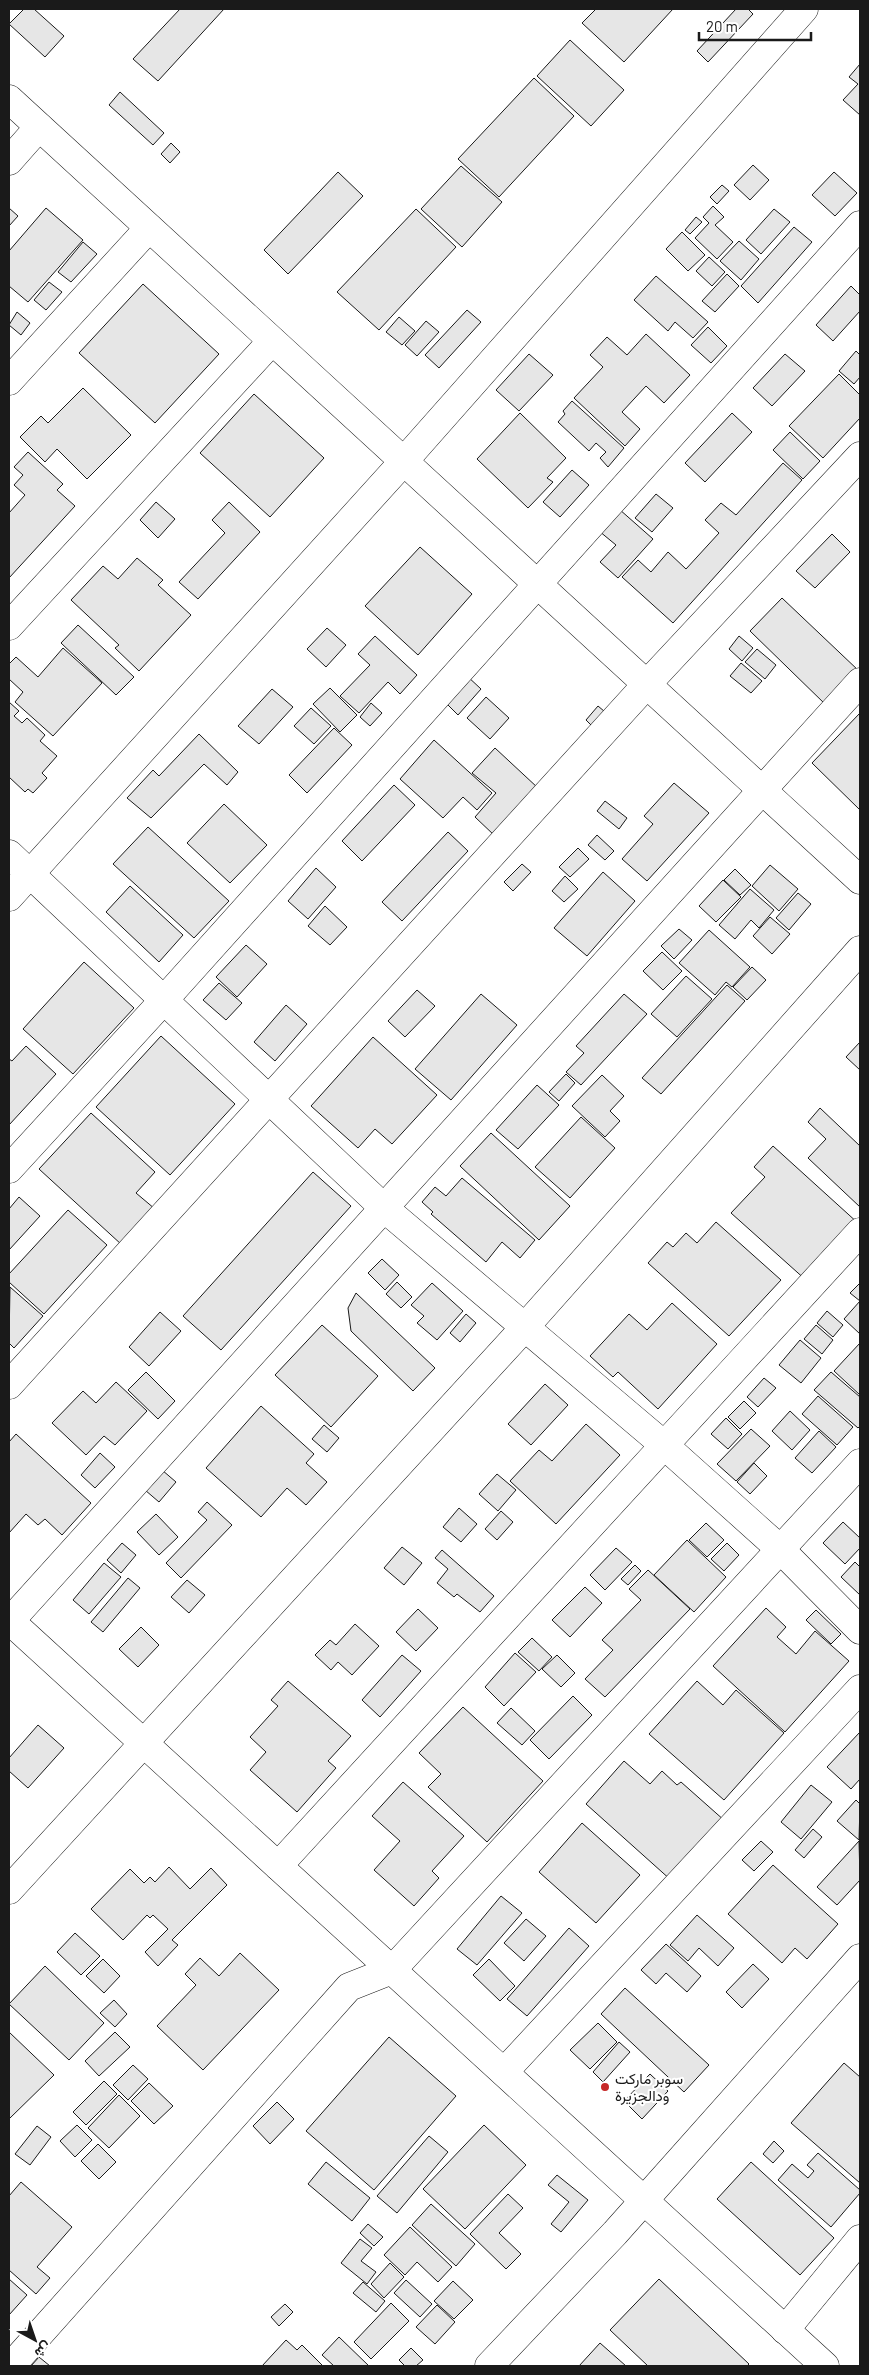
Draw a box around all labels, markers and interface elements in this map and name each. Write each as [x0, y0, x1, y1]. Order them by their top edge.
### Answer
scale bar [699, 10, 812, 42]
text: 20 m [706, 17, 738, 35]
place label: سوبر ماركت ودالجزيرة [615, 2069, 683, 2105]
marker: سوبر ماركت ودالجزيرة [599, 2081, 611, 2093]
north arrow [10, 2315, 60, 2365]
text: ش [31, 2338, 56, 2362]

